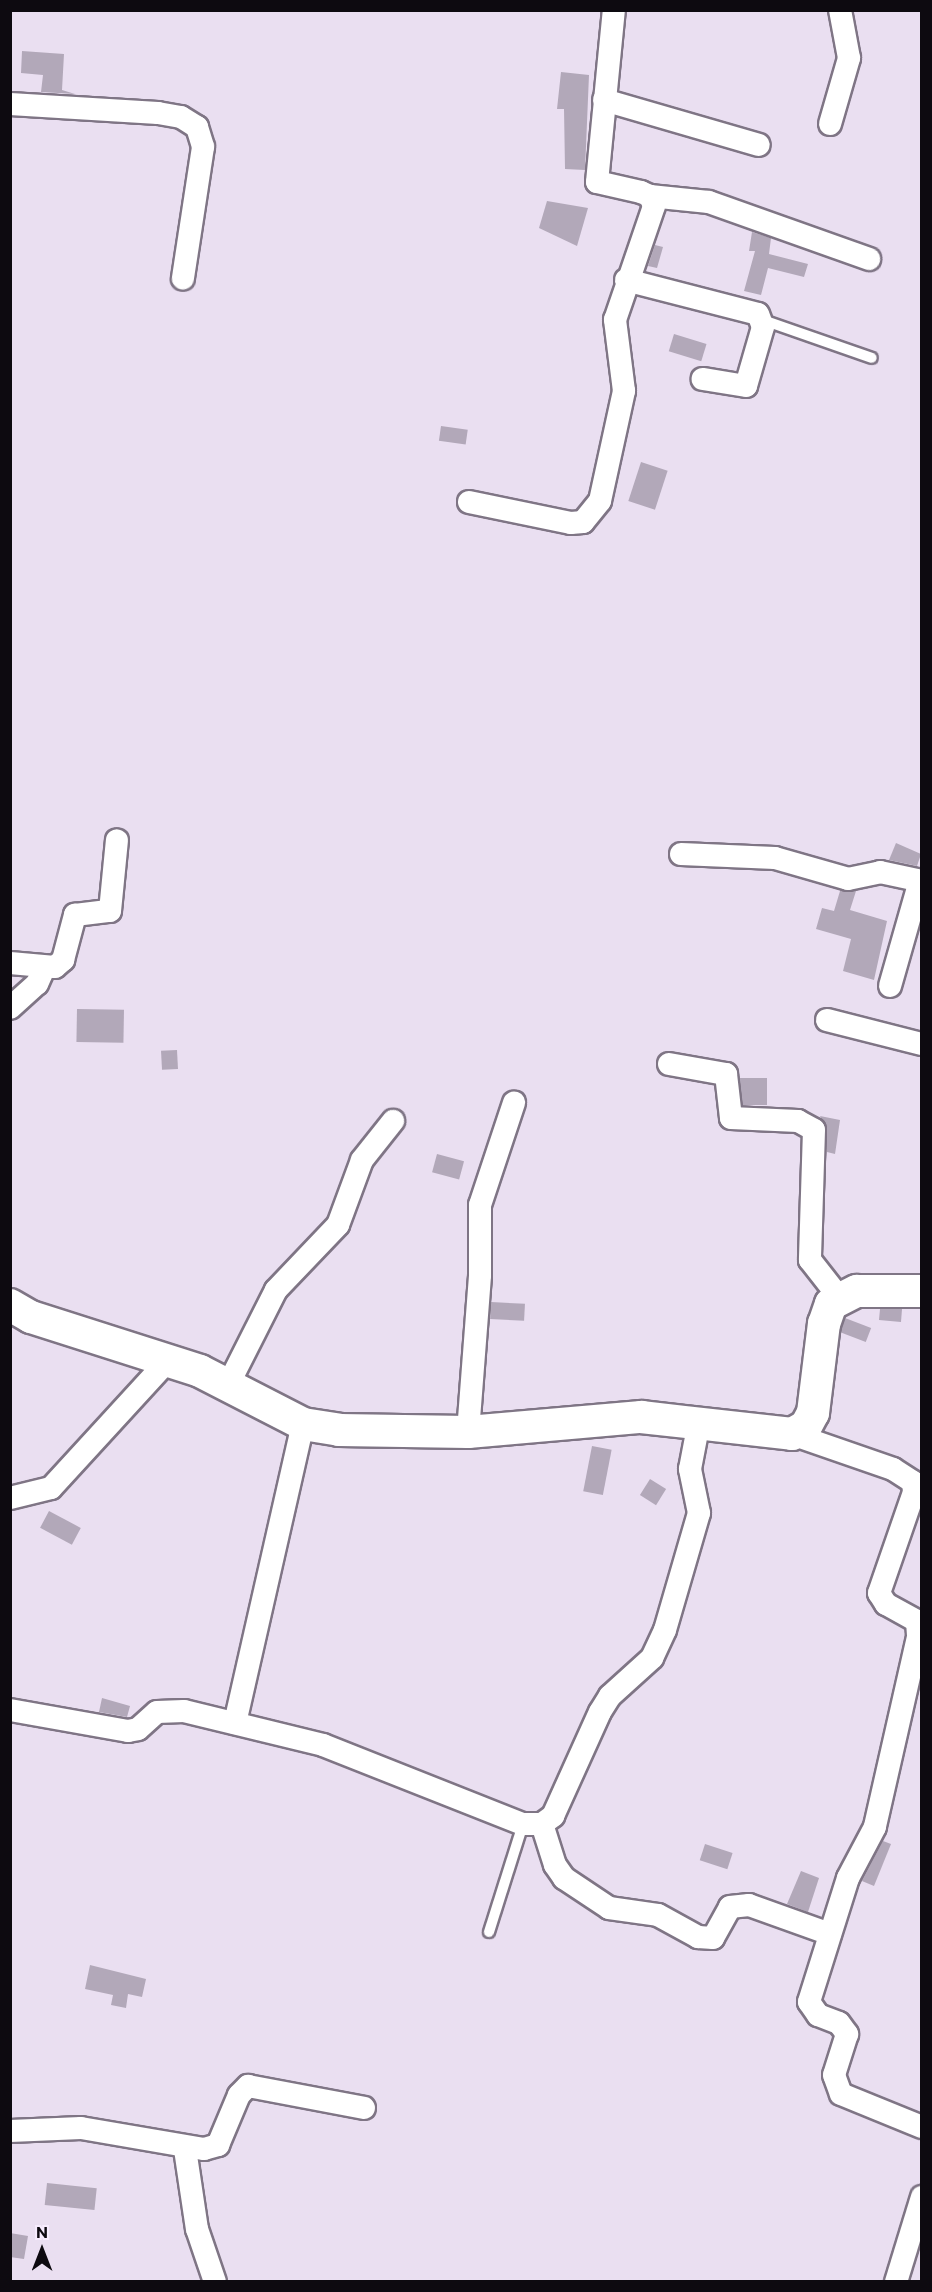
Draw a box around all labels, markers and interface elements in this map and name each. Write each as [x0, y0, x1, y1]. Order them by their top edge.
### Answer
north arrow [12, 2220, 72, 2280]
text: N [36, 2222, 48, 2241]

